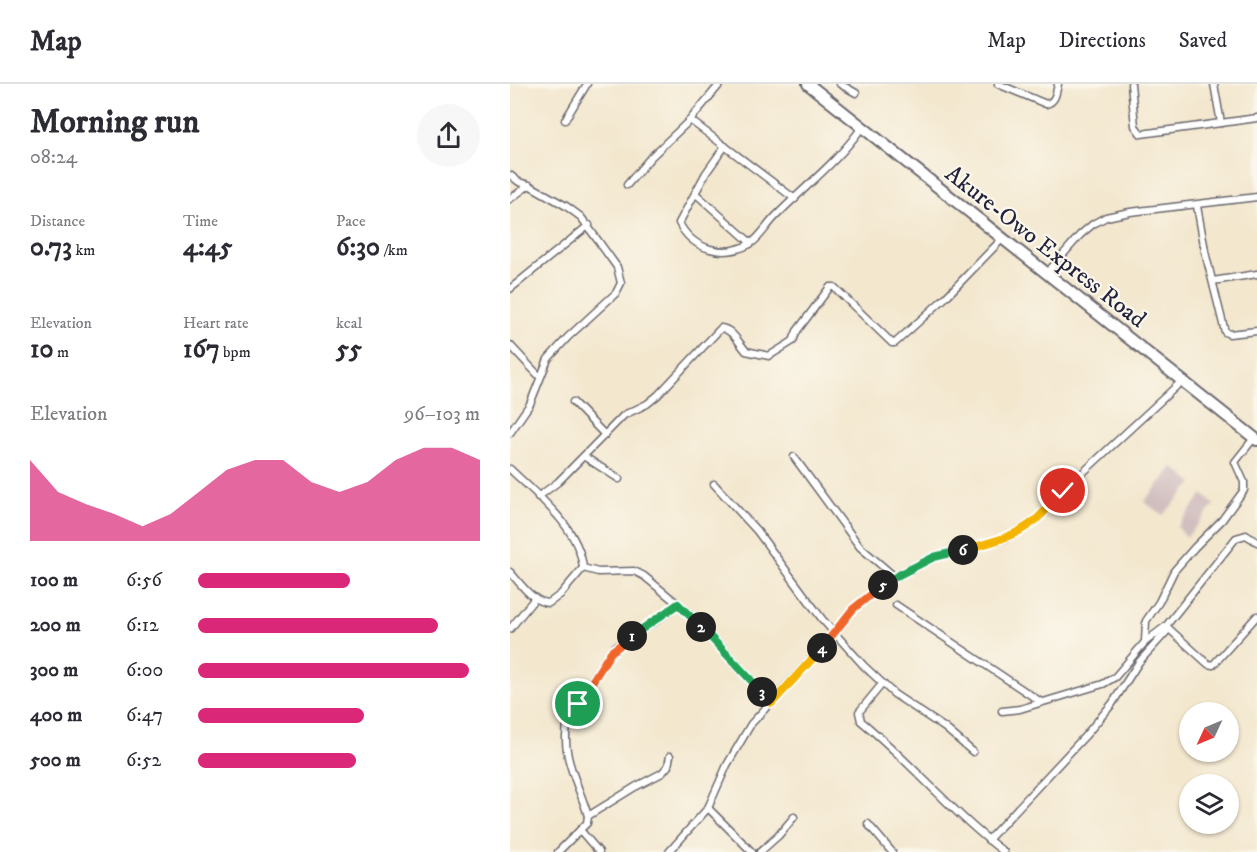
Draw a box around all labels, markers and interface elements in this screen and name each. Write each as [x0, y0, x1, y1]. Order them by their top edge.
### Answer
text: Map [30, 24, 82, 59]
text: Map [987, 28, 1026, 54]
text: Directions [1059, 28, 1146, 54]
text: Saved [1179, 28, 1227, 54]
text: Morning run [30, 102, 199, 143]
button: share [417, 104, 480, 167]
text: 08:24 [30, 145, 77, 170]
street label: Akure-Owo Express Road [939, 159, 1152, 335]
text: Distance [30, 211, 85, 231]
text: Time [183, 211, 218, 231]
text: Pace [336, 211, 366, 231]
text: 0.73 [30, 231, 72, 264]
text: 4:45 [183, 231, 232, 264]
text: 6:30 [336, 231, 380, 264]
text: km [72, 240, 95, 260]
text: /km [380, 240, 408, 260]
text: Elevation [30, 313, 92, 333]
text: Heart rate [183, 313, 249, 333]
text: kcal [336, 313, 362, 333]
text: 10 [30, 333, 53, 366]
text: 167 [183, 333, 220, 366]
text: 55 [336, 333, 362, 366]
text: m [53, 342, 69, 362]
text: bpm [220, 342, 251, 362]
text: Elevation [30, 402, 107, 427]
text: 96–103 m [404, 402, 480, 427]
pin [1037, 465, 1088, 516]
icon: check [1046, 474, 1079, 507]
pin: 6 [948, 535, 978, 565]
text: 6 [959, 540, 967, 560]
text: 100 m [30, 568, 78, 593]
text: 6:56 [126, 568, 162, 593]
pin: 5 [868, 570, 898, 600]
text: 5 [879, 575, 887, 595]
pin: 2 [686, 612, 716, 642]
text: 200 m [30, 613, 81, 638]
text: 6:12 [126, 613, 159, 638]
text: 2 [697, 617, 705, 637]
pin: 1 [617, 621, 647, 651]
text: 1 [629, 626, 635, 646]
pin: 4 [807, 633, 837, 663]
text: 4 [817, 638, 827, 658]
text: 300 m [30, 658, 78, 683]
text: 6:00 [126, 658, 163, 683]
pin: 3 [747, 677, 777, 707]
pin [552, 678, 603, 729]
text: 3 [759, 682, 765, 702]
icon: arrive [561, 687, 594, 720]
north arrow [1179, 702, 1239, 762]
map controls [1179, 702, 1239, 834]
text: 400 m [30, 703, 82, 728]
text: 6:47 [126, 703, 163, 728]
text: 500 m [30, 748, 81, 773]
text: 6:52 [126, 748, 161, 773]
button: layers [1179, 774, 1239, 834]

